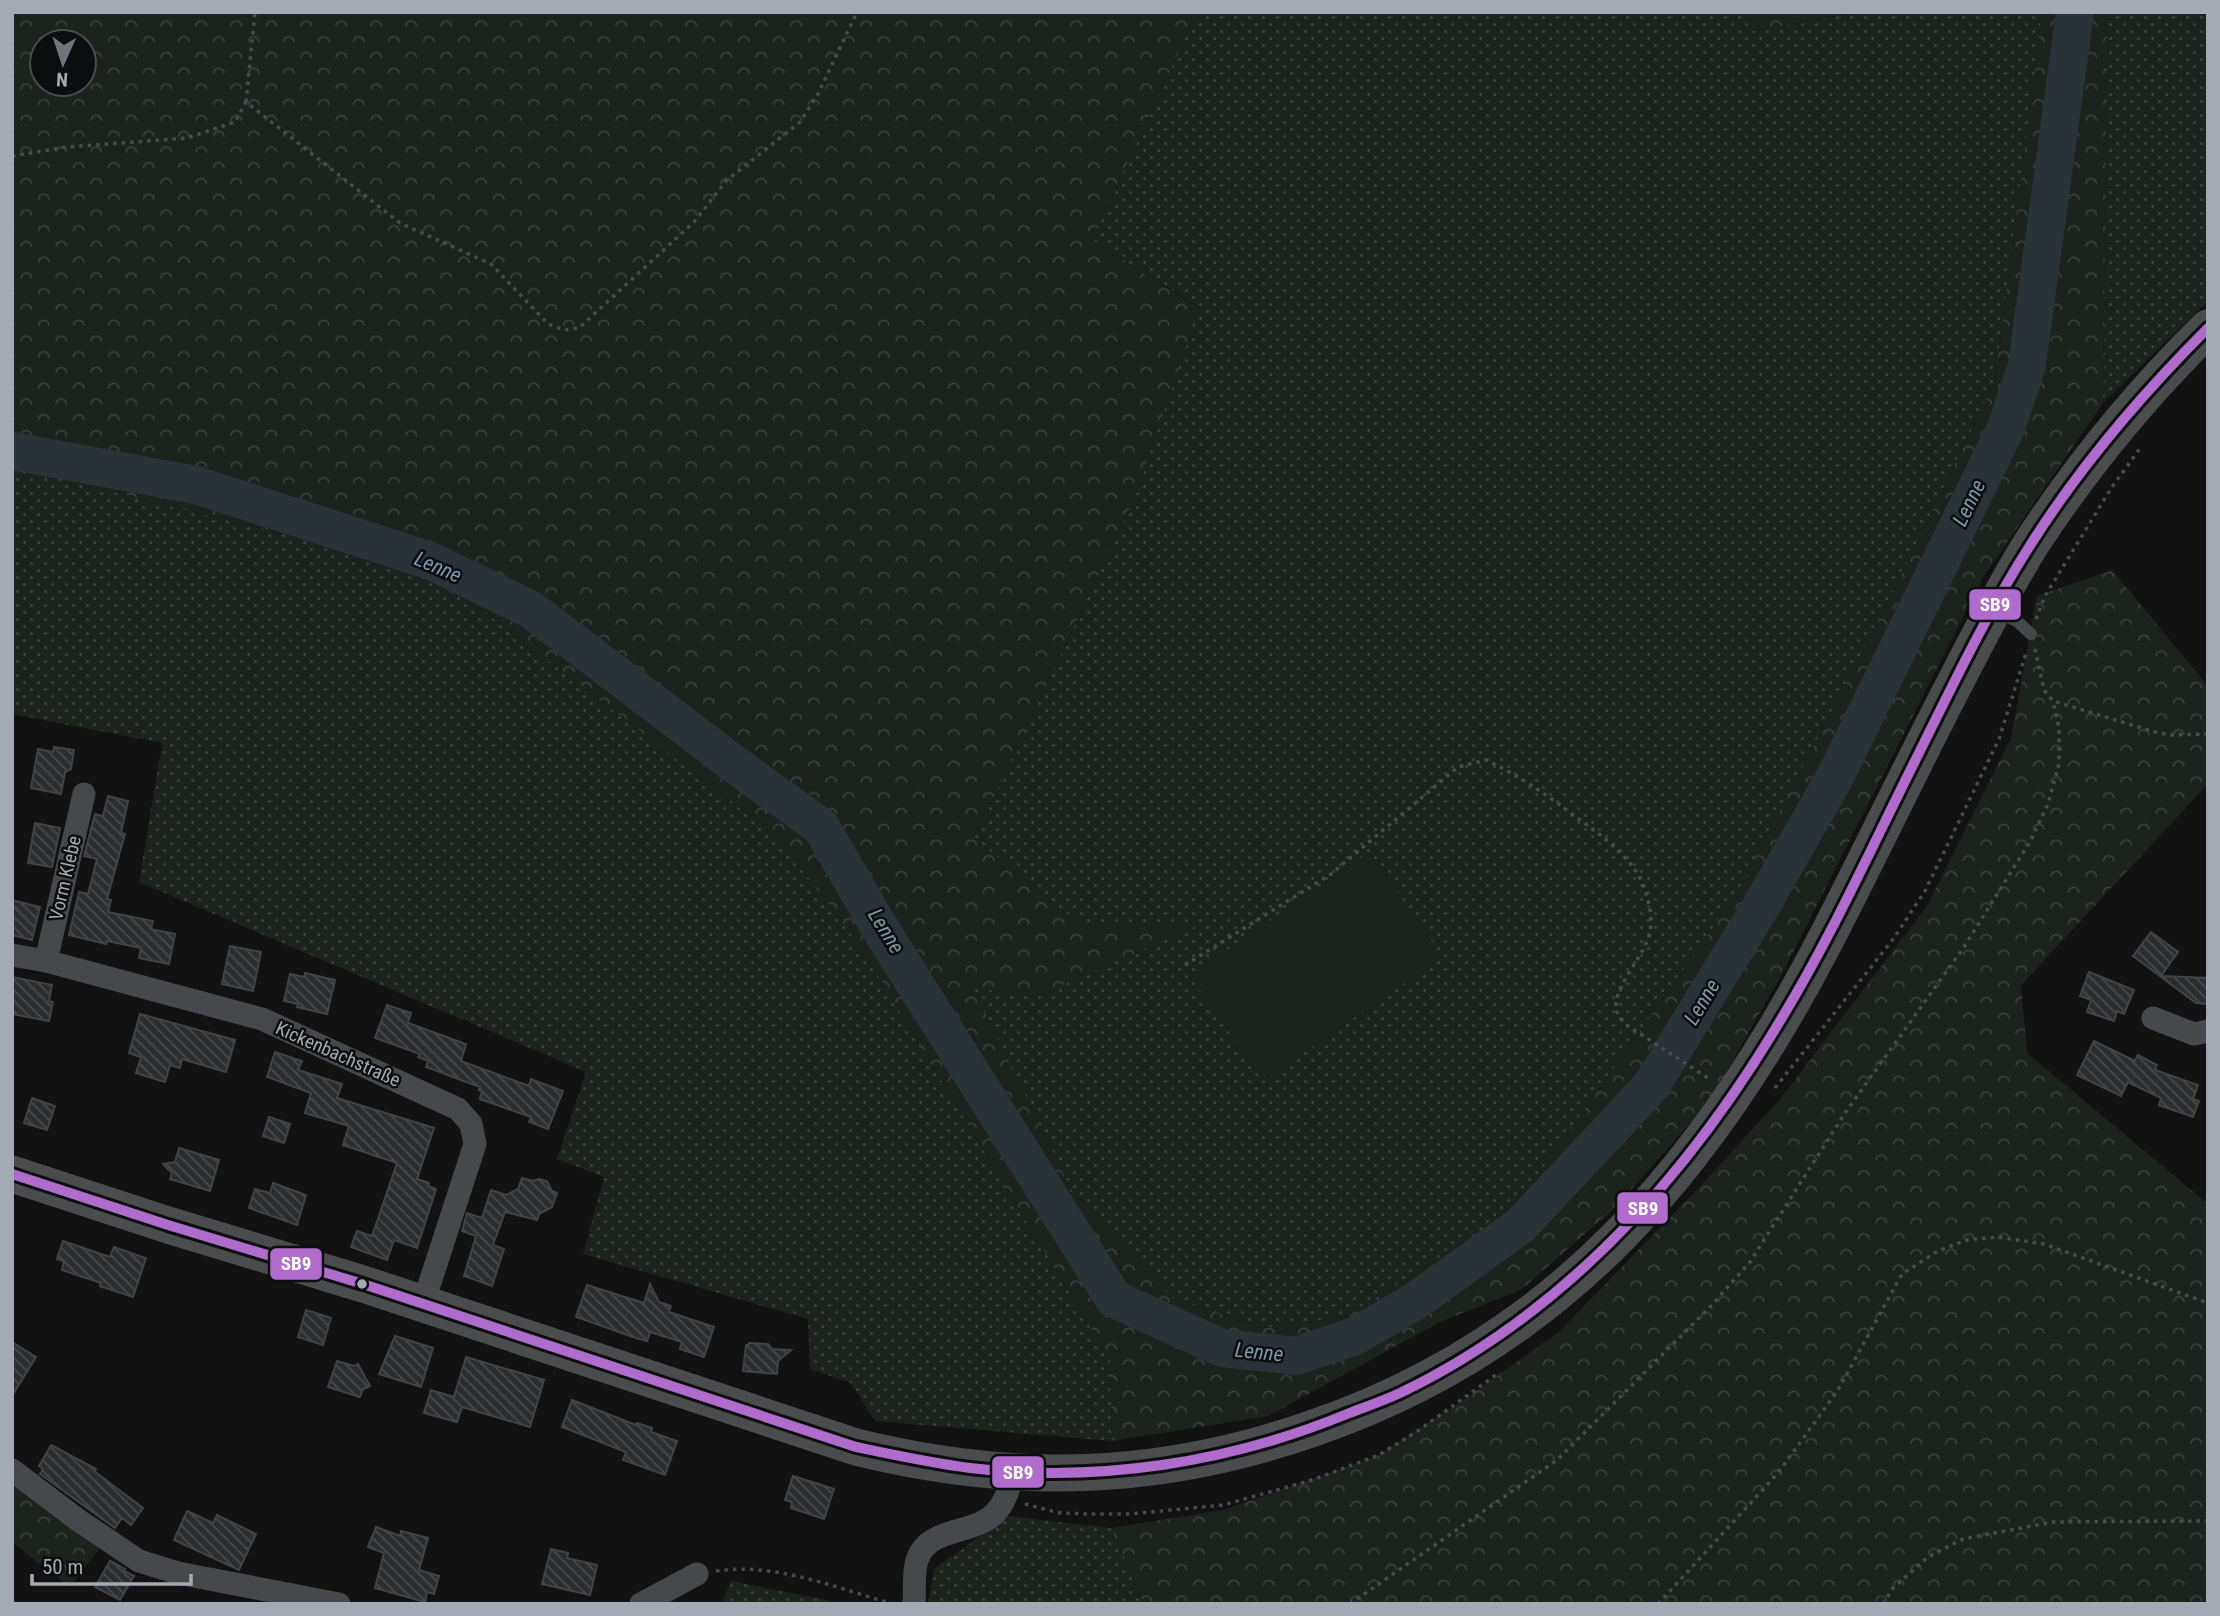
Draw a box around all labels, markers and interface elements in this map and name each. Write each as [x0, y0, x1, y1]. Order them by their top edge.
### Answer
north arrow [28, 28, 98, 98]
text: N [56, 68, 69, 91]
water label: Lenne [1948, 476, 1990, 530]
water label: Lenne [411, 546, 465, 588]
line badge: SB9 [1968, 588, 2022, 621]
text: SB9 [1980, 593, 2010, 616]
street label: Vorm Klebe [44, 833, 86, 923]
water label: Lenne [863, 904, 909, 958]
water label: Lenne [1679, 975, 1725, 1029]
street label: Kickenbachstraße [272, 1016, 404, 1092]
line badge: SB9 [1616, 1191, 1669, 1225]
text: SB9 [1628, 1197, 1658, 1220]
line badge: SB9 [269, 1247, 323, 1281]
text: SB9 [281, 1252, 311, 1275]
unlabelled marker [355, 1277, 369, 1291]
water label: Lenne [1234, 1338, 1284, 1366]
line badge: SB9 [991, 1455, 1045, 1489]
text: SB9 [1003, 1461, 1033, 1484]
scale bar [32, 1542, 191, 1586]
text: 50 m [42, 1555, 83, 1579]

